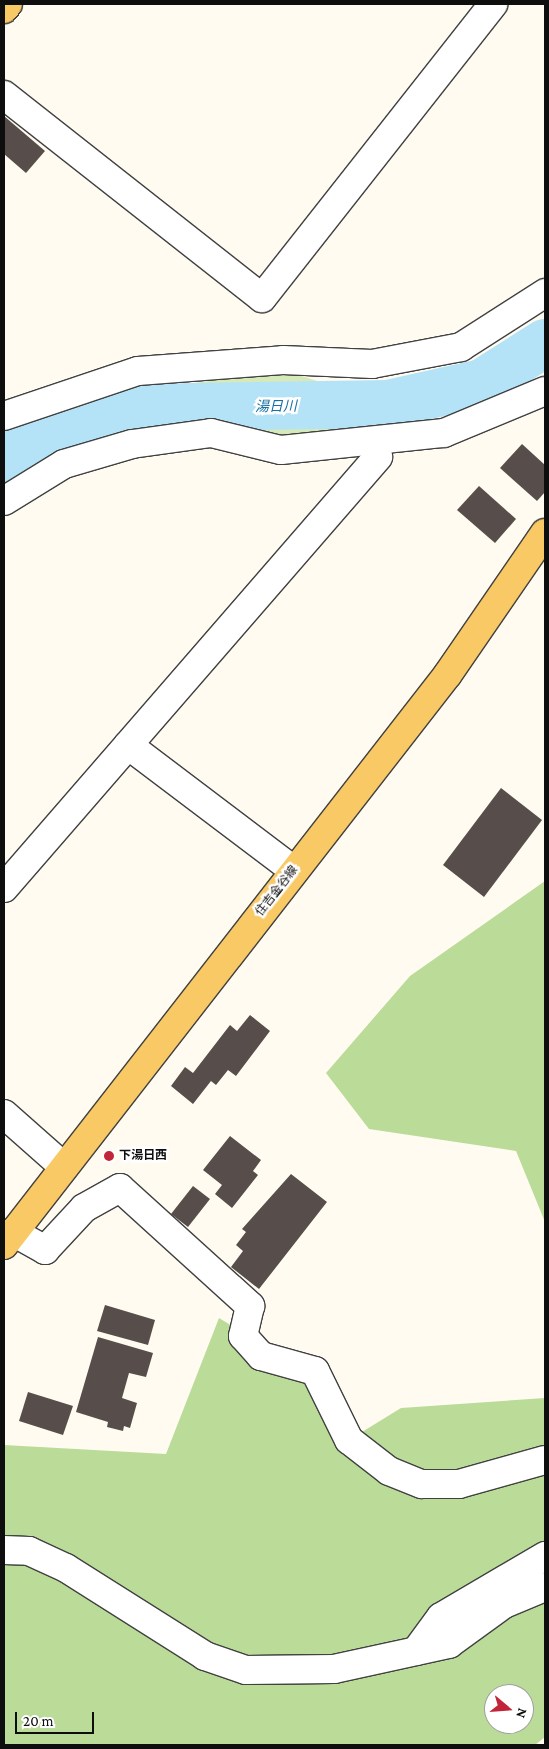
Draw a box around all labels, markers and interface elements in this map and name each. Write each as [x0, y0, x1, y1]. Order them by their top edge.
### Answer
water label: 湯日川 [255, 397, 297, 415]
street label: 住吉金谷線 [253, 863, 301, 919]
place label: 下湯日西 [119, 1149, 167, 1163]
marker: 下湯日西 [103, 1150, 115, 1162]
north arrow [484, 1684, 534, 1734]
scale bar [18, 1702, 96, 1734]
text: N [513, 1706, 531, 1720]
text: 20 m [23, 1713, 54, 1729]

